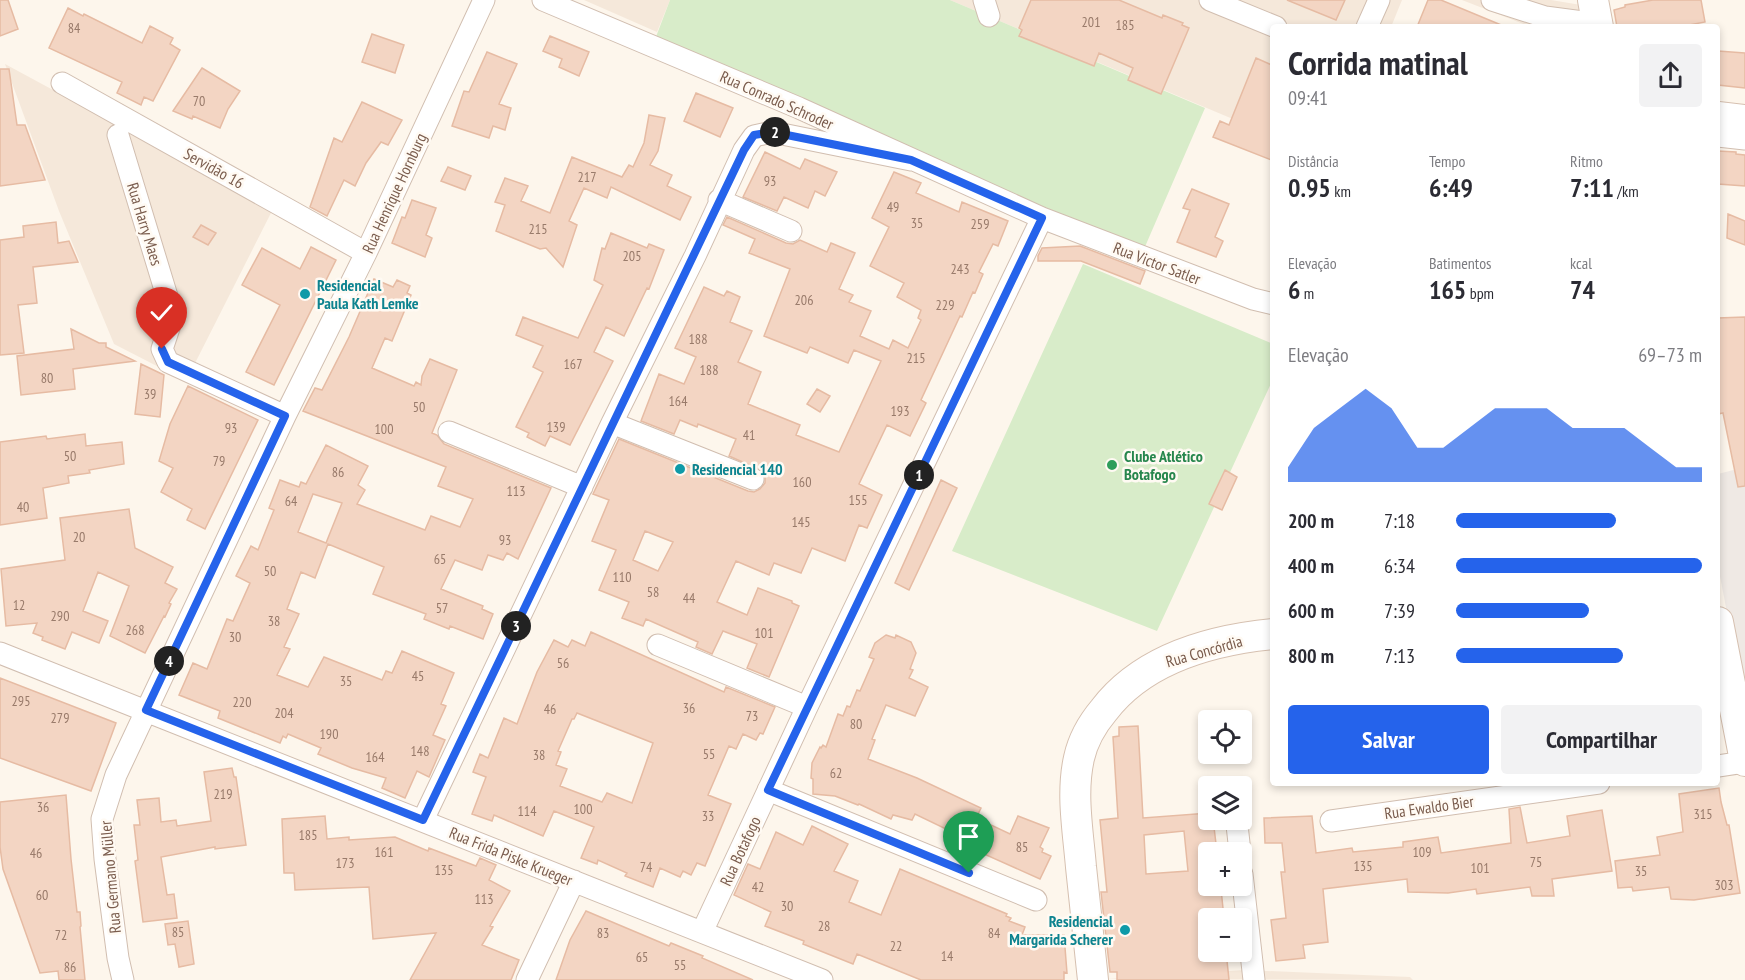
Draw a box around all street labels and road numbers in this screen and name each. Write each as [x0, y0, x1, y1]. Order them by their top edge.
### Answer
street label: Rua Conrado Schroder [717, 66, 837, 134]
street label: Rua Henrique Hornburg [357, 130, 431, 256]
street label: Servidão 16 [180, 143, 248, 193]
street label: Rua Harry Maes [123, 180, 167, 268]
street label: Rua Victor Satler [1111, 237, 1204, 289]
street label: Rua Concórdia [1163, 631, 1245, 671]
street label: Rua Ewaldo Bier [1383, 791, 1476, 823]
street label: Rua Botafogo [715, 813, 765, 889]
street label: Rua Germano Müller [95, 819, 125, 934]
street label: Rua Frida Piske Krueger [447, 822, 576, 890]

